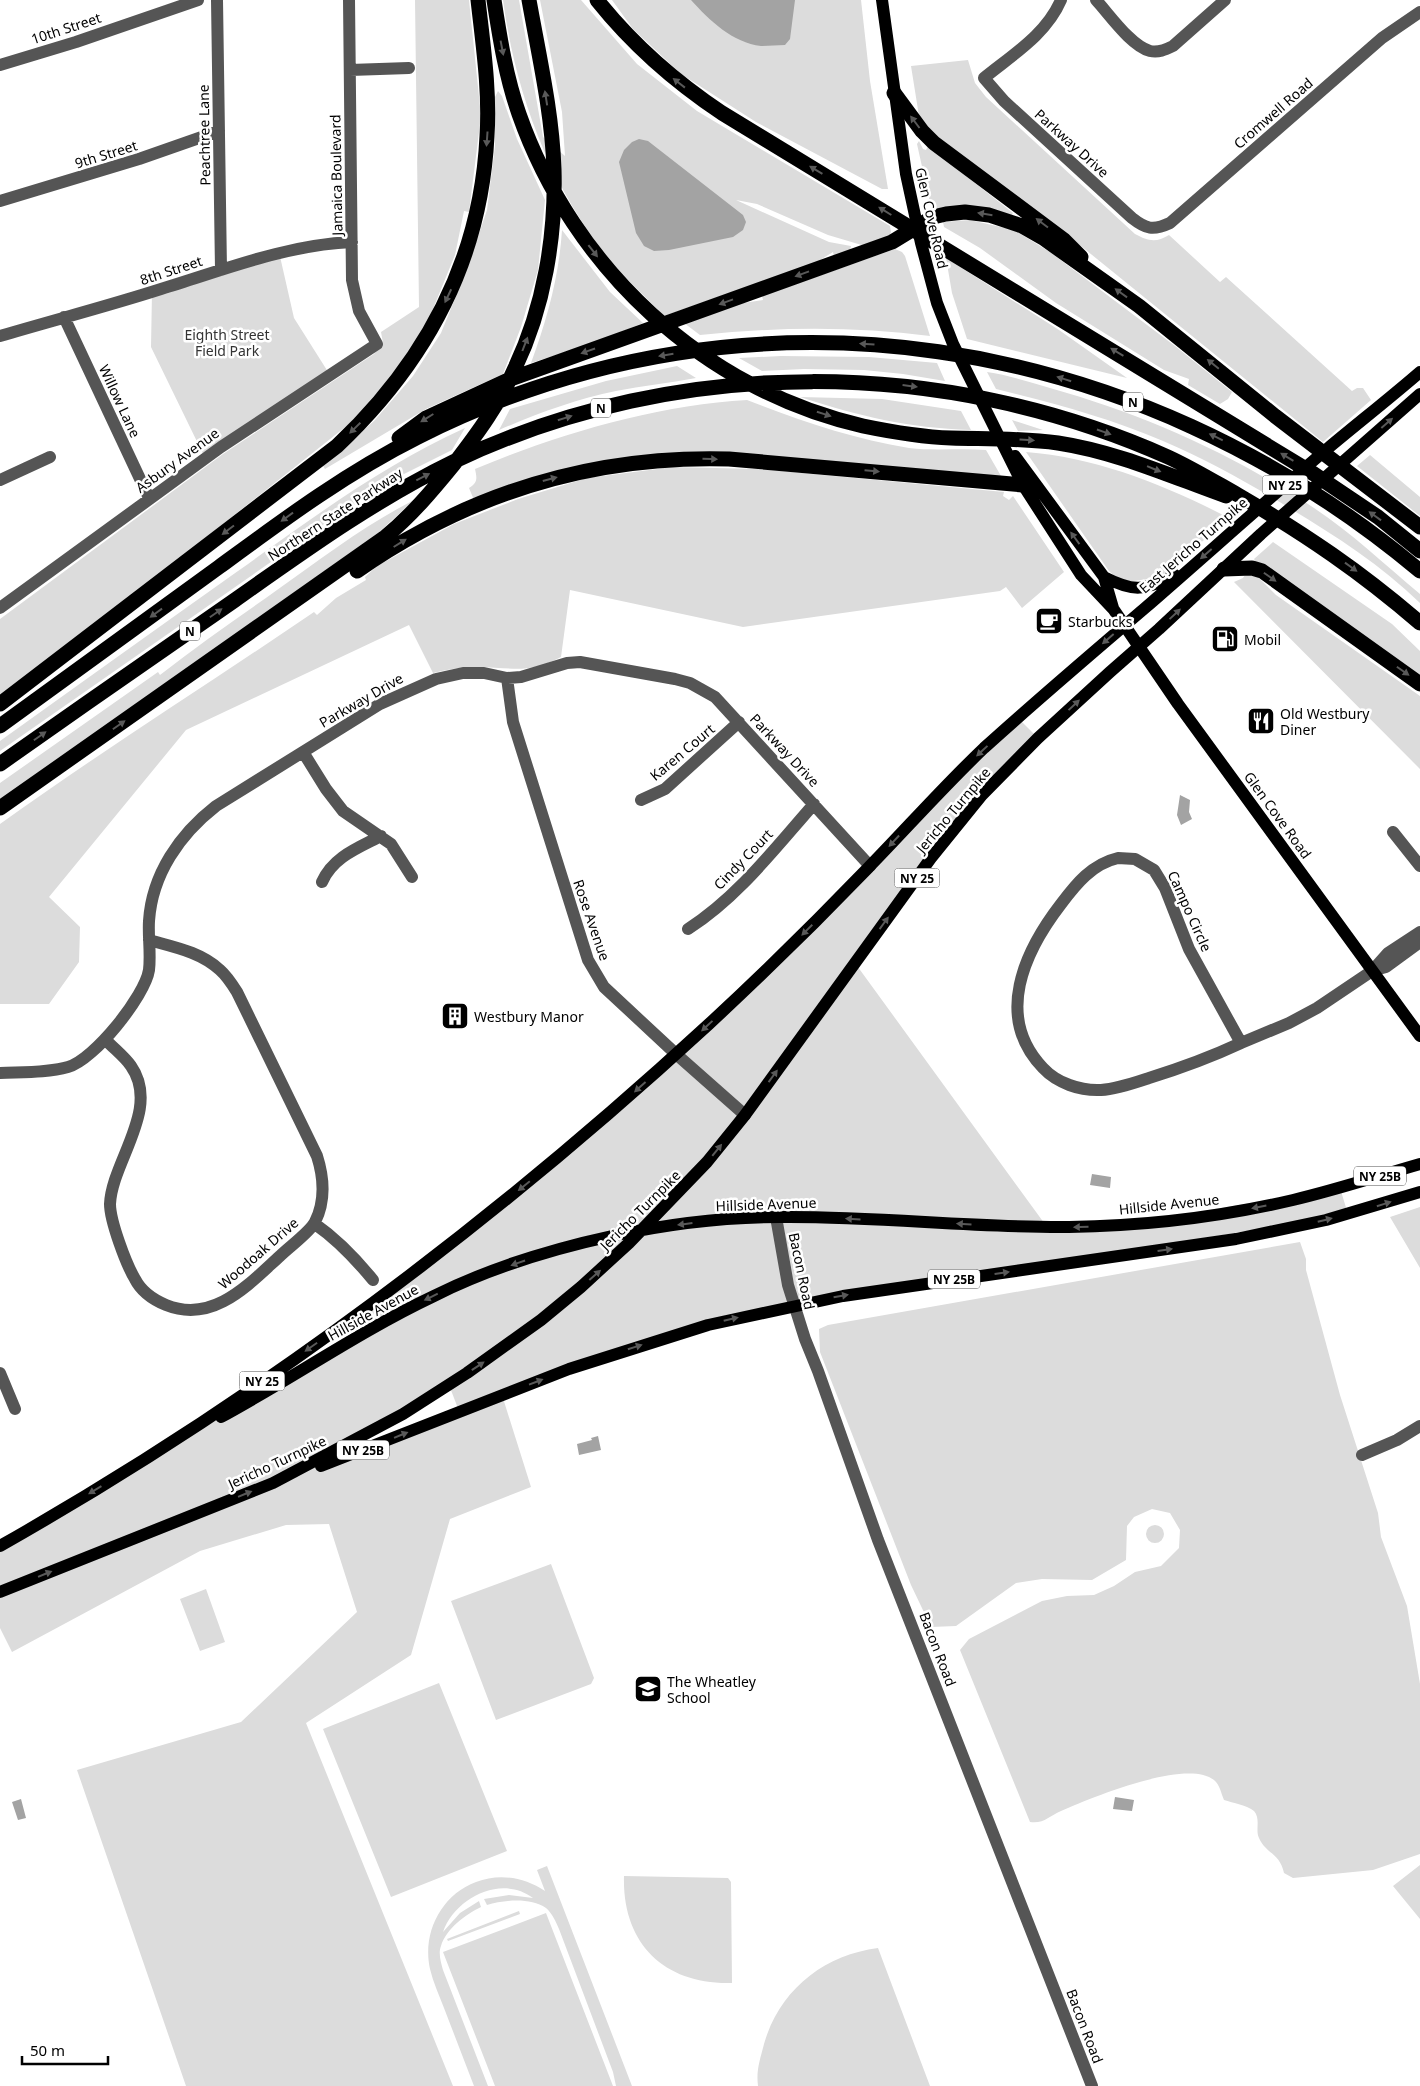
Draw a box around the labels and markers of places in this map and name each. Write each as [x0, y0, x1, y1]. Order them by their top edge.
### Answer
cafe icon: Starbucks [1034, 606, 1064, 636]
place label: Starbucks [1068, 612, 1133, 631]
fuel station icon: Mobil [1210, 624, 1240, 654]
place label: Mobil [1244, 630, 1281, 649]
place label: Old Westbury Diner [1280, 704, 1370, 739]
restaurant icon: Old Westbury Diner [1246, 706, 1276, 736]
building icon: Westbury Manor [440, 1001, 470, 1031]
place label: Westbury Manor [474, 1007, 584, 1026]
place label: The Wheatley School [667, 1672, 757, 1707]
school or university icon: The Wheatley School [633, 1674, 663, 1704]

